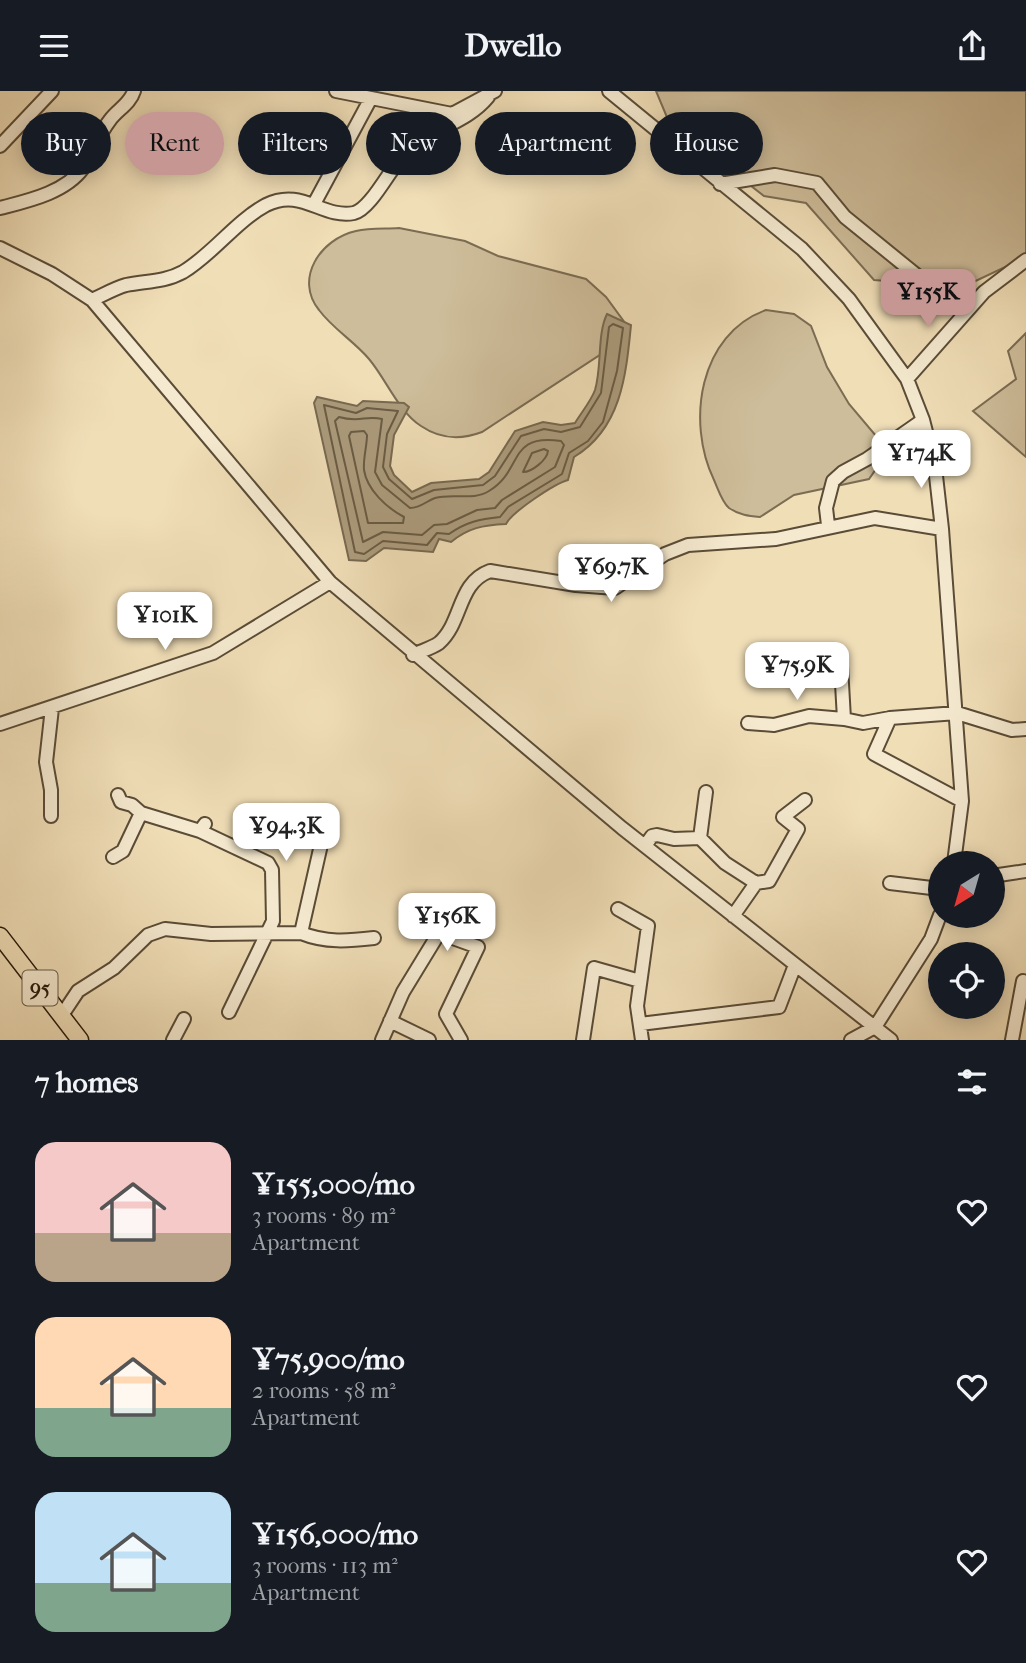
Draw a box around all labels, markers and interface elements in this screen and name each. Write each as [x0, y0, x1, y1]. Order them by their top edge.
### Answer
icon: menu [35, 27, 73, 65]
text: Dwello [464, 27, 562, 64]
icon: share [953, 27, 991, 65]
chip: Buy [21, 112, 111, 175]
chip: Rent [125, 112, 224, 175]
chip: Filters [238, 112, 352, 175]
chip: New [366, 112, 461, 175]
chip: Apartment [475, 112, 636, 175]
chip: House [650, 112, 763, 175]
pin: ¥155K [879, 269, 977, 329]
text: ¥155K [897, 278, 959, 305]
pin: ¥174K [872, 431, 970, 490]
text: ¥174K [888, 439, 954, 466]
pin: ¥69.7K [554, 545, 668, 604]
text: ¥69.7K [574, 553, 648, 580]
pin: ¥101K [116, 593, 214, 652]
text: ¥101K [133, 601, 197, 628]
pin: ¥75.9K [740, 643, 854, 702]
text: ¥75.9K [761, 651, 833, 678]
pin: ¥94.3K [229, 803, 343, 863]
text: ¥94.3K [249, 812, 323, 839]
north arrow [928, 851, 1004, 927]
map controls [928, 851, 1005, 1019]
pin: ¥156K [398, 893, 496, 953]
text: ¥156K [414, 902, 480, 929]
button: locate [928, 942, 1005, 1019]
road number: 95 [22, 971, 58, 1005]
icon: filters [953, 1063, 991, 1101]
text: 7 homes [35, 1065, 138, 1100]
text: ¥155,000/mo [252, 1167, 415, 1202]
icon: home [91, 1170, 175, 1254]
icon: heart [953, 1193, 991, 1231]
text: 3 rooms · 89 m² [252, 1202, 396, 1229]
text: Apartment [252, 1229, 360, 1256]
text: ¥75,900/mo [252, 1342, 405, 1377]
icon: home [91, 1345, 175, 1429]
icon: heart [953, 1368, 991, 1406]
text: 2 rooms · 58 m² [252, 1377, 396, 1404]
text: Apartment [252, 1404, 360, 1431]
text: ¥156,000/mo [252, 1517, 418, 1552]
icon: home [91, 1520, 175, 1604]
icon: heart [953, 1543, 991, 1581]
text: 3 rooms · 113 m² [252, 1552, 398, 1579]
text: Apartment [252, 1579, 360, 1606]

